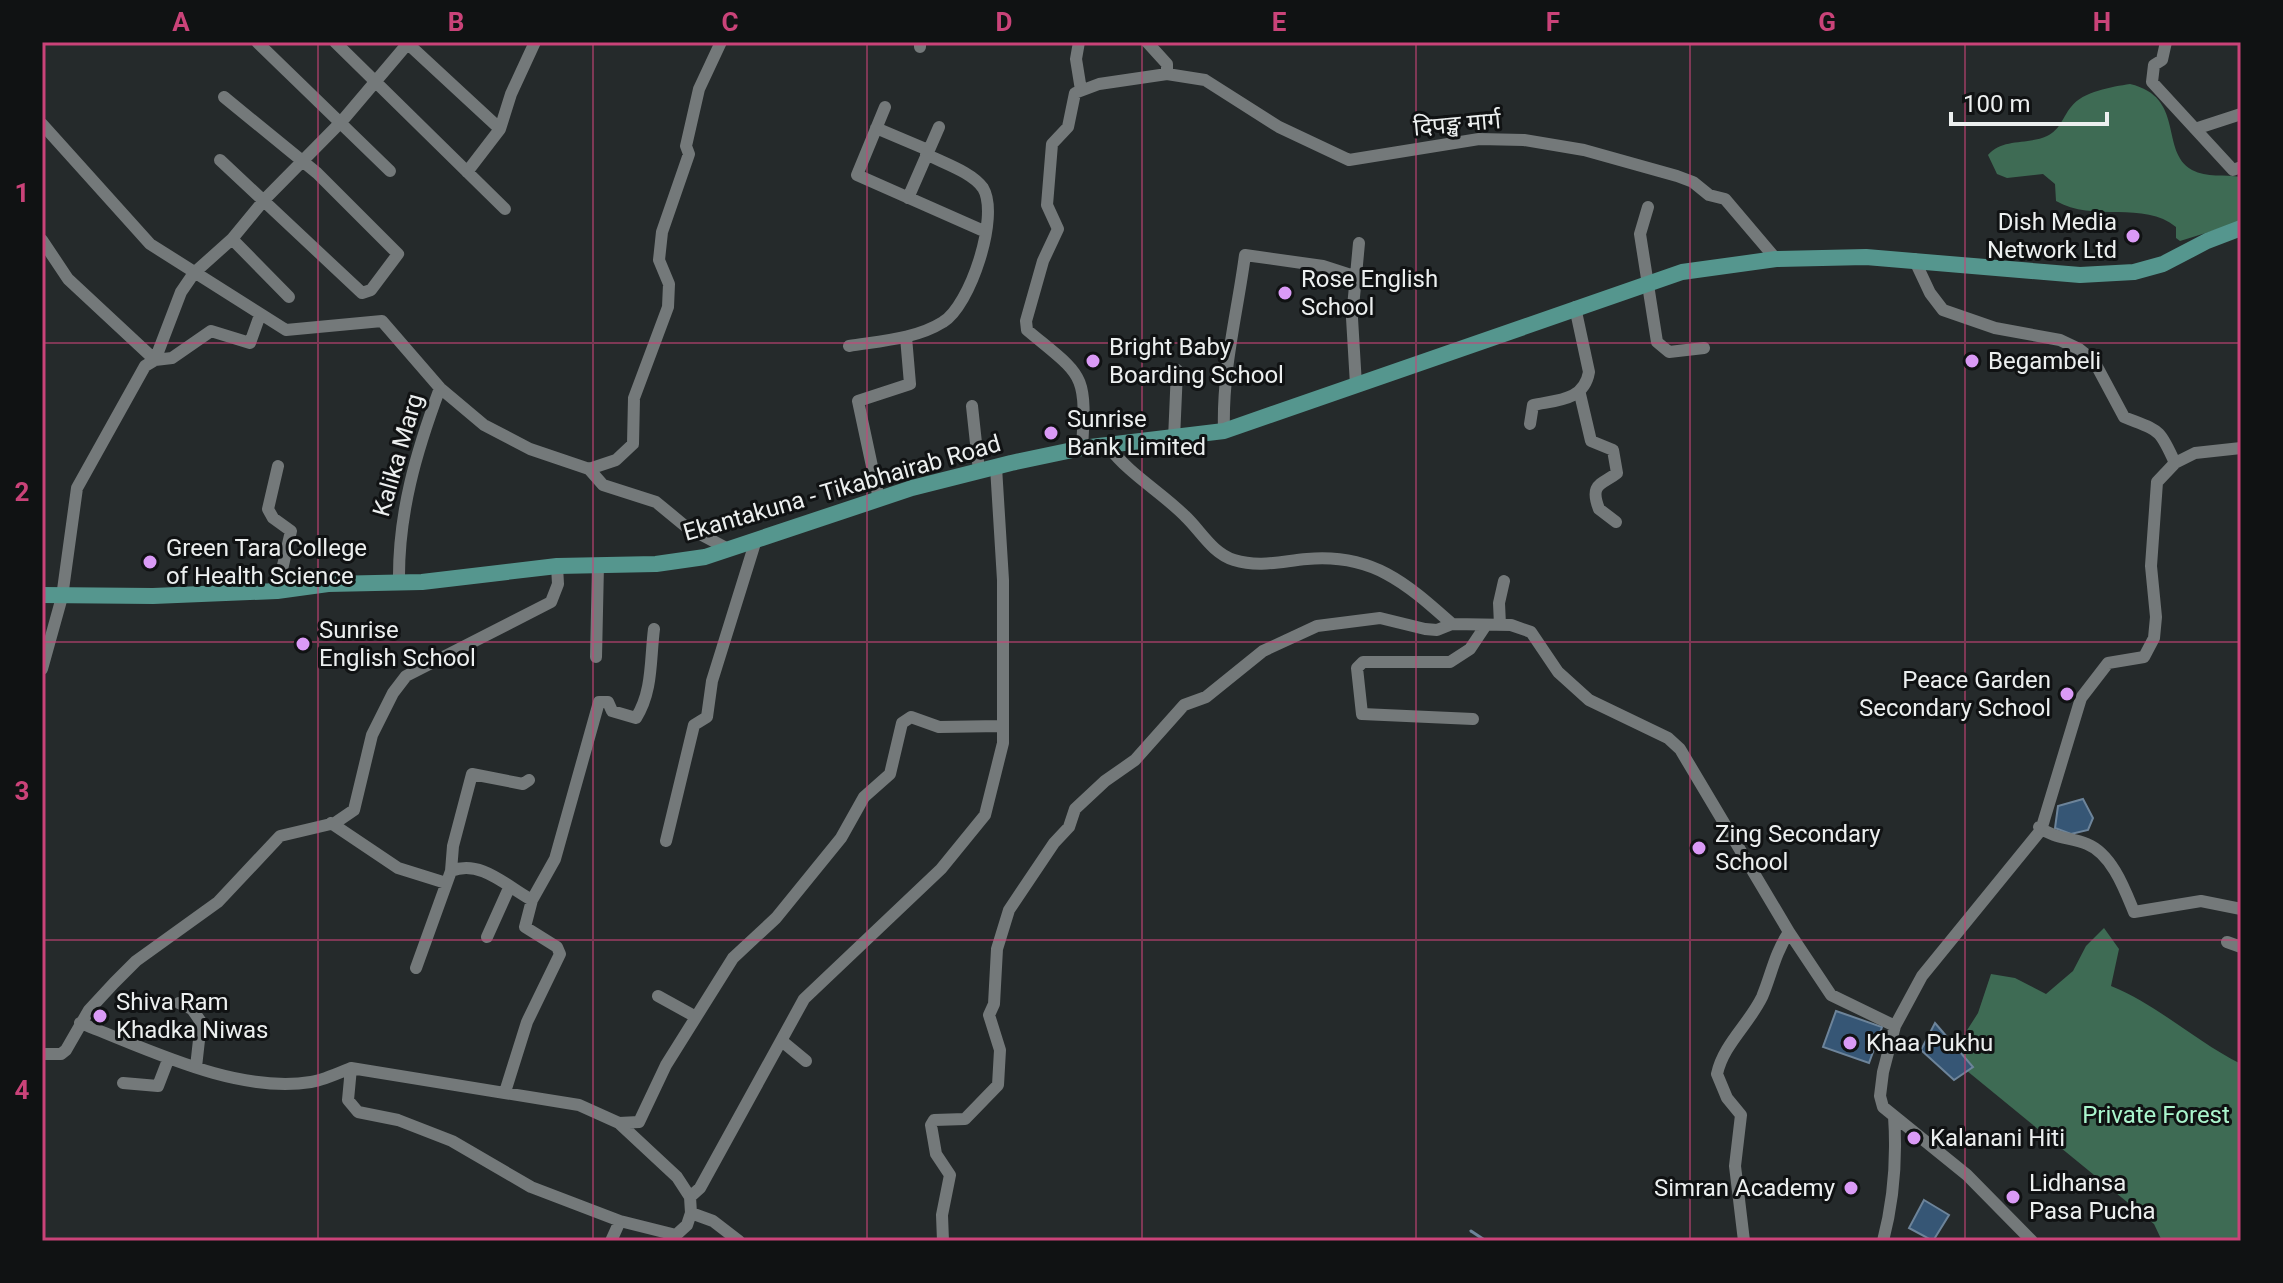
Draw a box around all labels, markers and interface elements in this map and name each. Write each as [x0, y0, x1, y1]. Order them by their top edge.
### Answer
text: A [172, 7, 190, 37]
text: B [448, 7, 464, 37]
text: C [721, 7, 739, 37]
text: D [996, 7, 1012, 37]
text: E [1272, 7, 1287, 37]
text: F [1546, 7, 1560, 37]
text: G [1818, 7, 1836, 37]
text: H [2093, 7, 2111, 37]
scale bar [1951, 76, 2107, 126]
text: 100 m [1963, 90, 2030, 118]
street label: दिपङ्ख मार्ग [1412, 106, 1503, 142]
text: 1 [15, 178, 29, 208]
place label: Dish Media Network Ltd [1987, 208, 2117, 264]
marker: Dish Media Network Ltd [2124, 227, 2142, 245]
place label: Rose English School [1301, 265, 1438, 321]
marker: Rose English School [1276, 284, 1294, 302]
place label: Bright Baby Boarding School [1109, 333, 1284, 389]
place label: Begambeli [1988, 347, 2101, 375]
marker: Bright Baby Boarding School [1084, 352, 1102, 370]
marker: Begambeli [1963, 352, 1981, 370]
street label: Kalika Marg [367, 390, 429, 520]
place label: Sunrise Bank Limited [1067, 405, 1206, 461]
marker: Sunrise Bank Limited [1042, 424, 1060, 442]
street label: Ekantakuna - Tikabhairab Road [680, 429, 1004, 547]
text: 2 [15, 477, 29, 507]
place label: Green Tara College of Health Science [166, 534, 367, 590]
marker: Green Tara College of Health Science [141, 553, 159, 571]
place label: Sunrise English School [319, 616, 476, 672]
marker: Sunrise English School [294, 635, 312, 653]
place label: Peace Garden Secondary School [1859, 666, 2051, 722]
marker: Peace Garden Secondary School [2058, 685, 2076, 703]
text: 3 [15, 776, 29, 806]
place label: Zing Secondary School [1715, 820, 1881, 876]
marker: Zing Secondary School [1690, 839, 1708, 857]
place label: Shiva Ram Khadka Niwas [116, 988, 268, 1044]
marker: Shiva Ram Khadka Niwas [91, 1007, 109, 1025]
place label: Khaa Pukhu [1866, 1029, 1993, 1057]
marker: Khaa Pukhu [1841, 1034, 1859, 1052]
text: 4 [15, 1075, 30, 1105]
park label: Private Forest [2082, 1101, 2230, 1129]
place label: Kalanani Hiti [1930, 1124, 2065, 1152]
marker: Kalanani Hiti [1905, 1129, 1923, 1147]
place label: Lidhansa Pasa Pucha [2029, 1169, 2156, 1225]
place label: Simran Academy [1654, 1174, 1836, 1202]
marker: Simran Academy [1842, 1179, 1860, 1197]
marker: Lidhansa Pasa Pucha [2004, 1188, 2022, 1206]

